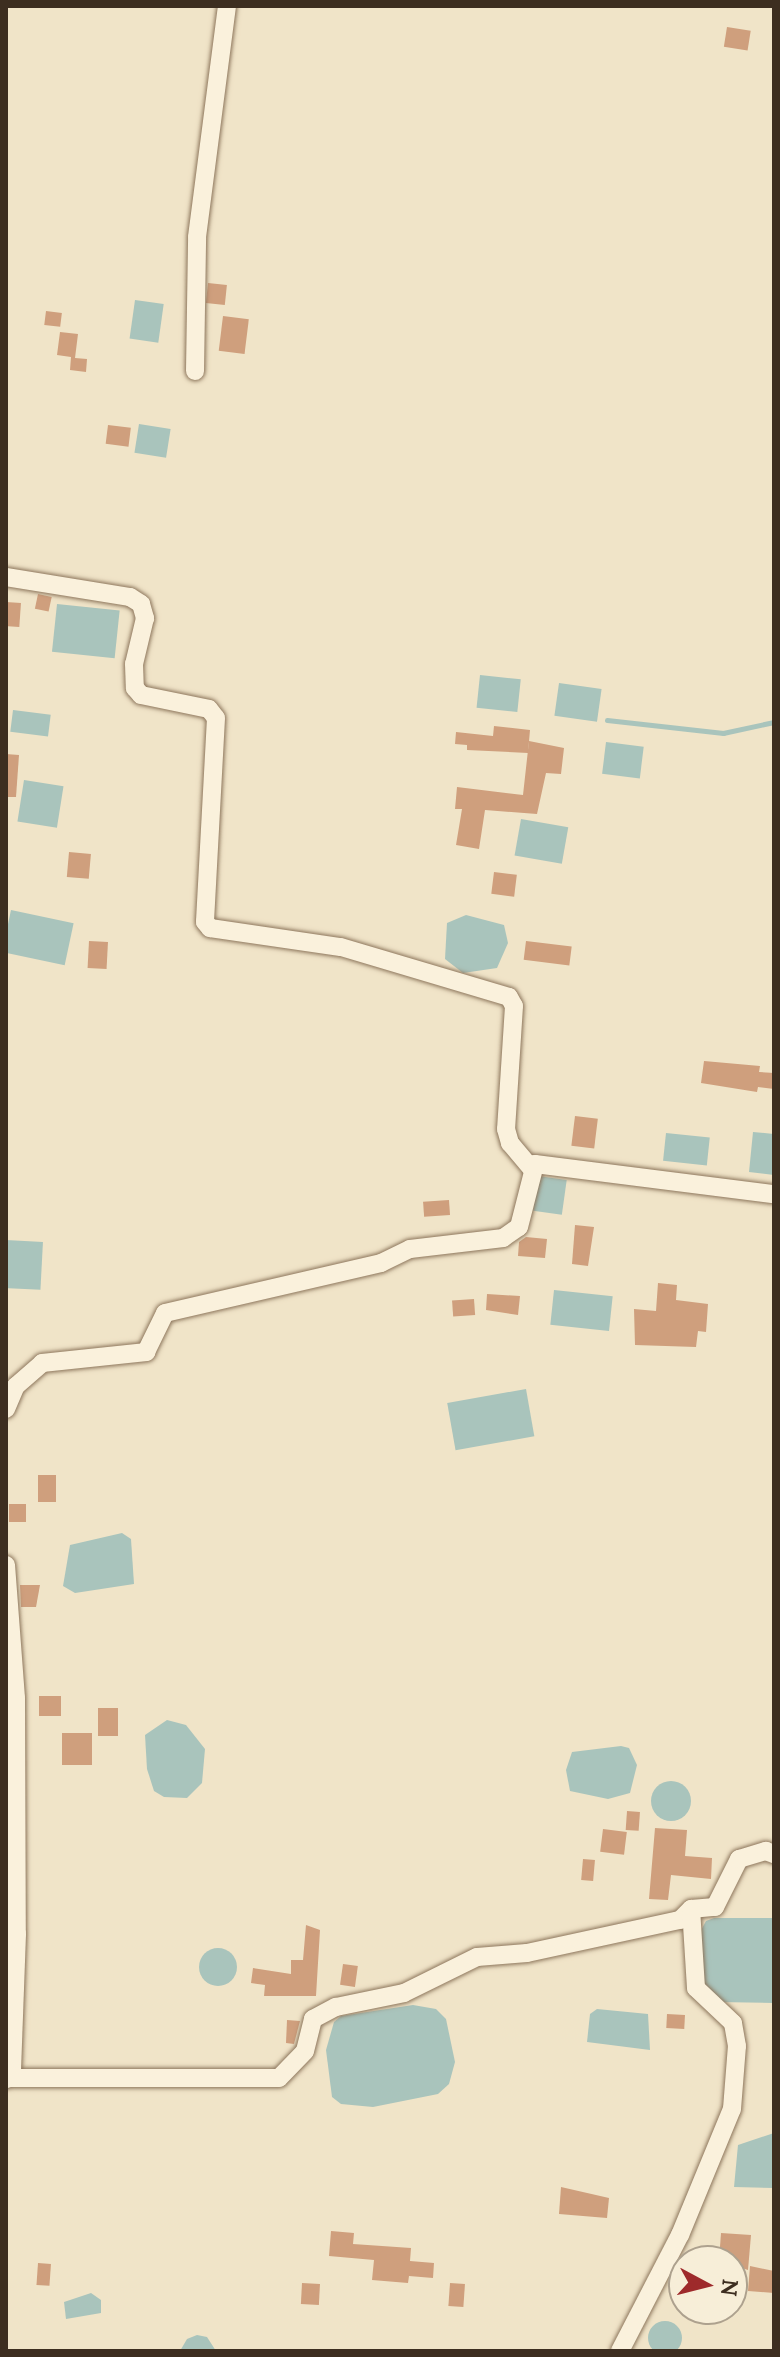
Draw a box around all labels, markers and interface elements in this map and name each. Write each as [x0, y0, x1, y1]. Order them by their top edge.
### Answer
north arrow [668, 2245, 748, 2325]
text: N [715, 2278, 745, 2298]

